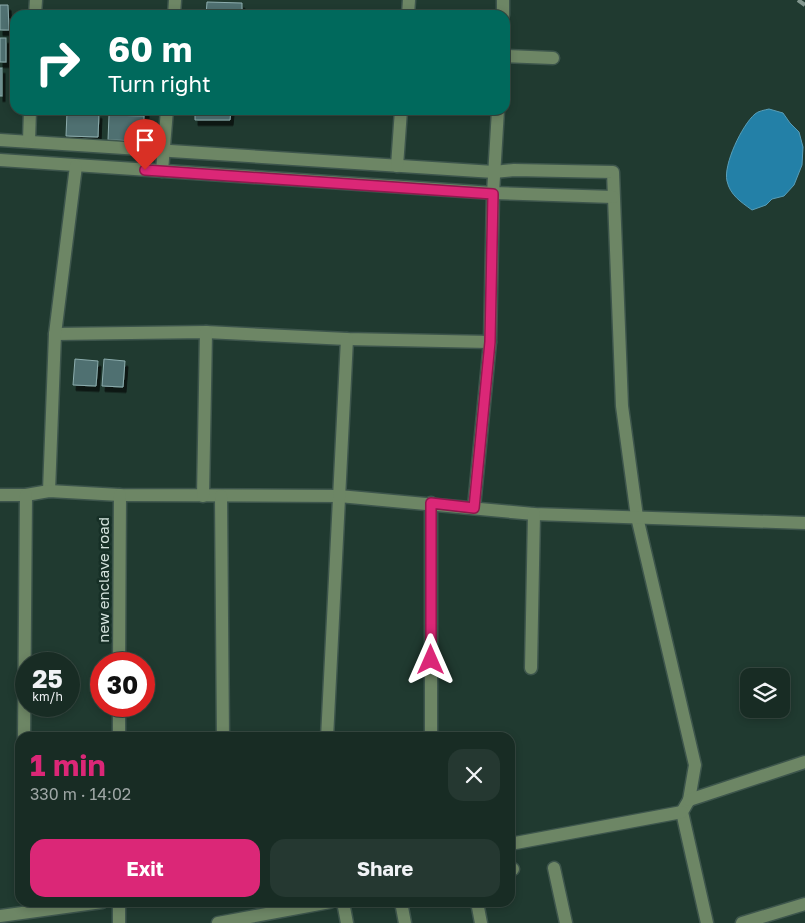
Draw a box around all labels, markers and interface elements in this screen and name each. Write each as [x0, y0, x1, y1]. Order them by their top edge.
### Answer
text: 60 m [108, 28, 192, 70]
icon: right [25, 30, 90, 95]
text: Turn right [108, 70, 211, 97]
pin [124, 119, 166, 170]
icon: arrive [131, 126, 159, 154]
street label: new enclave road [94, 517, 112, 643]
position arrow [404, 633, 456, 685]
speed limit sign: 30 [90, 652, 155, 717]
text: 25 [32, 663, 63, 694]
map controls [740, 668, 790, 718]
button: layers [740, 668, 790, 718]
text: km/h [32, 689, 63, 704]
text: 1 min [30, 747, 106, 783]
button: close [448, 749, 500, 801]
text: 330 m · 14:02 [30, 784, 131, 804]
button: Exit [30, 839, 260, 897]
button: Share [270, 839, 500, 897]

